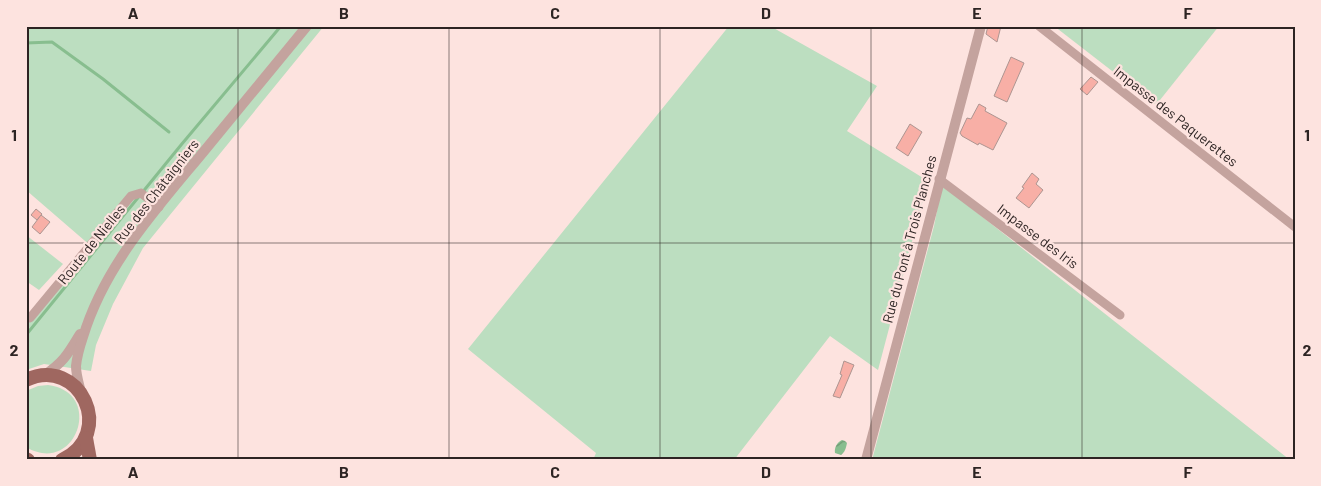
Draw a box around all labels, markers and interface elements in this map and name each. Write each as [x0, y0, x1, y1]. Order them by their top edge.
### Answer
text: A [128, 3, 139, 22]
text: B [339, 3, 349, 22]
text: C [550, 3, 560, 22]
text: D [761, 3, 771, 22]
text: E [972, 3, 982, 22]
text: F [1184, 3, 1193, 22]
street label: Impasse des Paquerettes [1111, 62, 1242, 170]
text: 1 [11, 125, 17, 144]
text: 1 [1304, 125, 1310, 144]
street label: Rue des Châtaigniers [110, 135, 202, 247]
street label: Rue du Pont à Trois Planches [878, 153, 940, 325]
street label: Route de Nielles [54, 200, 129, 287]
street label: Impasse des Iris [994, 200, 1082, 272]
text: 2 [10, 340, 19, 359]
text: 2 [1303, 340, 1312, 359]
text: A [128, 462, 139, 481]
text: B [339, 462, 349, 481]
text: C [550, 462, 560, 481]
text: D [761, 462, 771, 481]
text: E [972, 462, 982, 481]
text: F [1184, 462, 1193, 481]

